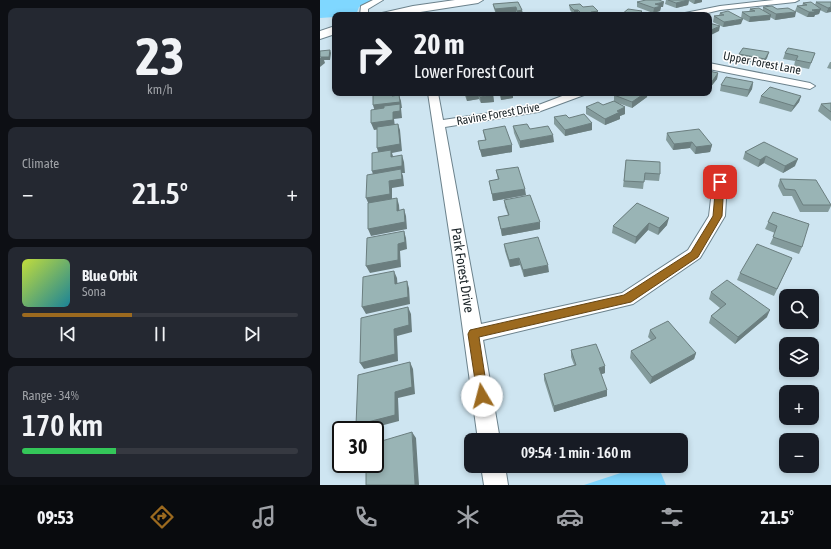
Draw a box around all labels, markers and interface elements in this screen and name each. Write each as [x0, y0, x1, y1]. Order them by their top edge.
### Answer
text: 23 [136, 26, 184, 86]
icon: right [348, 28, 400, 80]
text: 20 m [414, 28, 464, 60]
street label: Upper Forest Lane [722, 49, 802, 77]
text: Lower Forest Court [414, 61, 534, 82]
text: km/h [147, 82, 173, 97]
street label: Ravine Forest Drive [455, 100, 541, 128]
text: Climate [22, 156, 59, 171]
pin [703, 165, 737, 199]
icon: arrive [709, 171, 731, 193]
text: 21.5° [132, 176, 188, 210]
text: − [22, 180, 33, 206]
text: + [287, 180, 298, 206]
street label: Park Forest Drive [448, 226, 478, 314]
text: Blue Orbit [82, 267, 137, 284]
text: Sona [82, 284, 106, 299]
map controls [779, 289, 819, 473]
button: search [779, 289, 819, 329]
icon: previous [57, 323, 79, 345]
icon: pause [149, 323, 171, 345]
icon: next [241, 323, 263, 345]
button: layers [779, 337, 819, 377]
position arrow [461, 375, 503, 417]
button: + [779, 385, 819, 425]
text: Range · 34% [22, 388, 79, 403]
text: 170 km [22, 408, 103, 442]
speed limit sign: 30 [332, 421, 384, 473]
button: − [779, 433, 819, 473]
text: 09:54 · 1 min · 160 m [521, 444, 631, 461]
icon: directions [148, 503, 176, 531]
icon: music [250, 503, 278, 531]
icon: phone [352, 503, 380, 531]
icon: climate [454, 503, 482, 531]
icon: car [556, 503, 584, 531]
icon: filters [658, 503, 686, 531]
text: 09:53 [37, 507, 74, 528]
text: 21.5° [760, 507, 794, 528]

